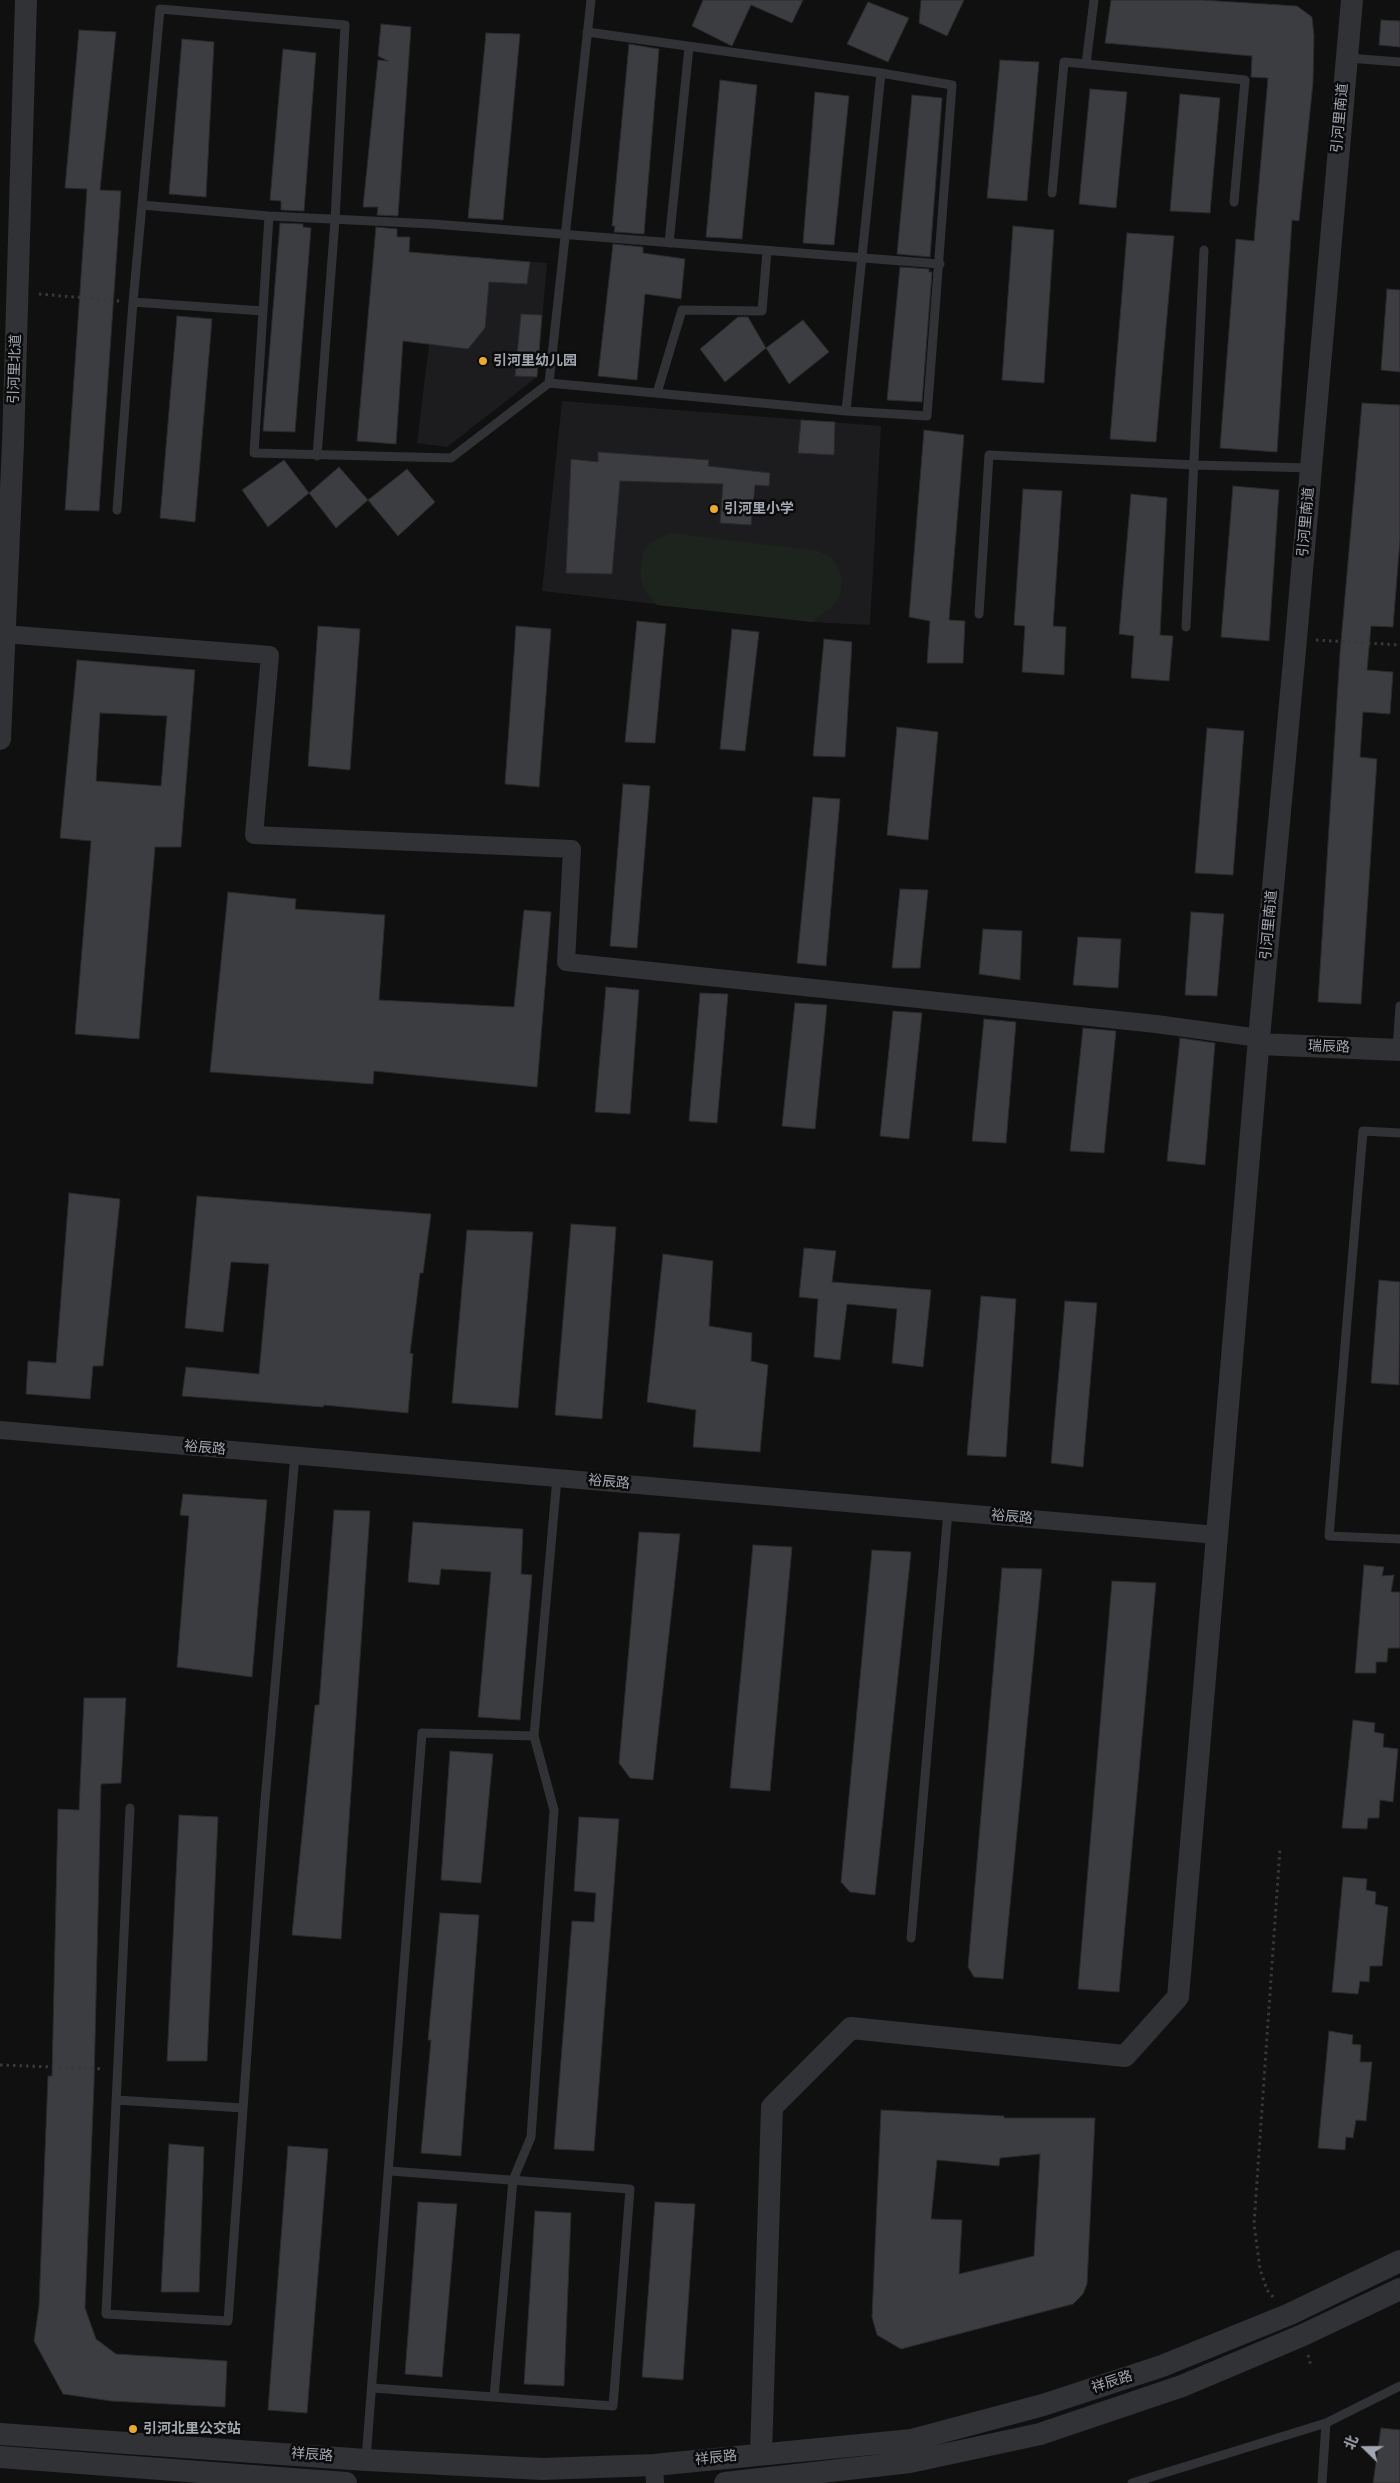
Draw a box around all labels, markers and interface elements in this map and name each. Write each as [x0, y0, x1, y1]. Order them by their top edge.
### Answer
street label: 引河里南道 [1329, 82, 1351, 154]
street label: 引河里北道 [5, 334, 25, 404]
place label: 引河里幼儿园 [493, 353, 577, 369]
marker: 引河里幼儿园 [477, 355, 489, 367]
street label: 引河里南道 [1295, 486, 1317, 558]
place label: 引河里小学 [724, 501, 794, 517]
marker: 引河里小学 [708, 503, 720, 515]
street label: 引河里南道 [1258, 889, 1280, 961]
street label: 瑞辰路 [1308, 1038, 1350, 1056]
street label: 裕辰路 [183, 1438, 227, 1458]
street label: 裕辰路 [587, 1472, 631, 1492]
street label: 裕辰路 [990, 1507, 1034, 1527]
street label: 祥辰路 [1089, 2368, 1135, 2396]
place label: 引河北里公交站 [143, 2421, 241, 2437]
marker: 引河北里公交站 [127, 2423, 139, 2435]
north arrow [1340, 2423, 1390, 2473]
text: 北 [1341, 2433, 1361, 2452]
street label: 祥辰路 [290, 2445, 334, 2465]
street label: 祥辰路 [694, 2447, 738, 2469]

